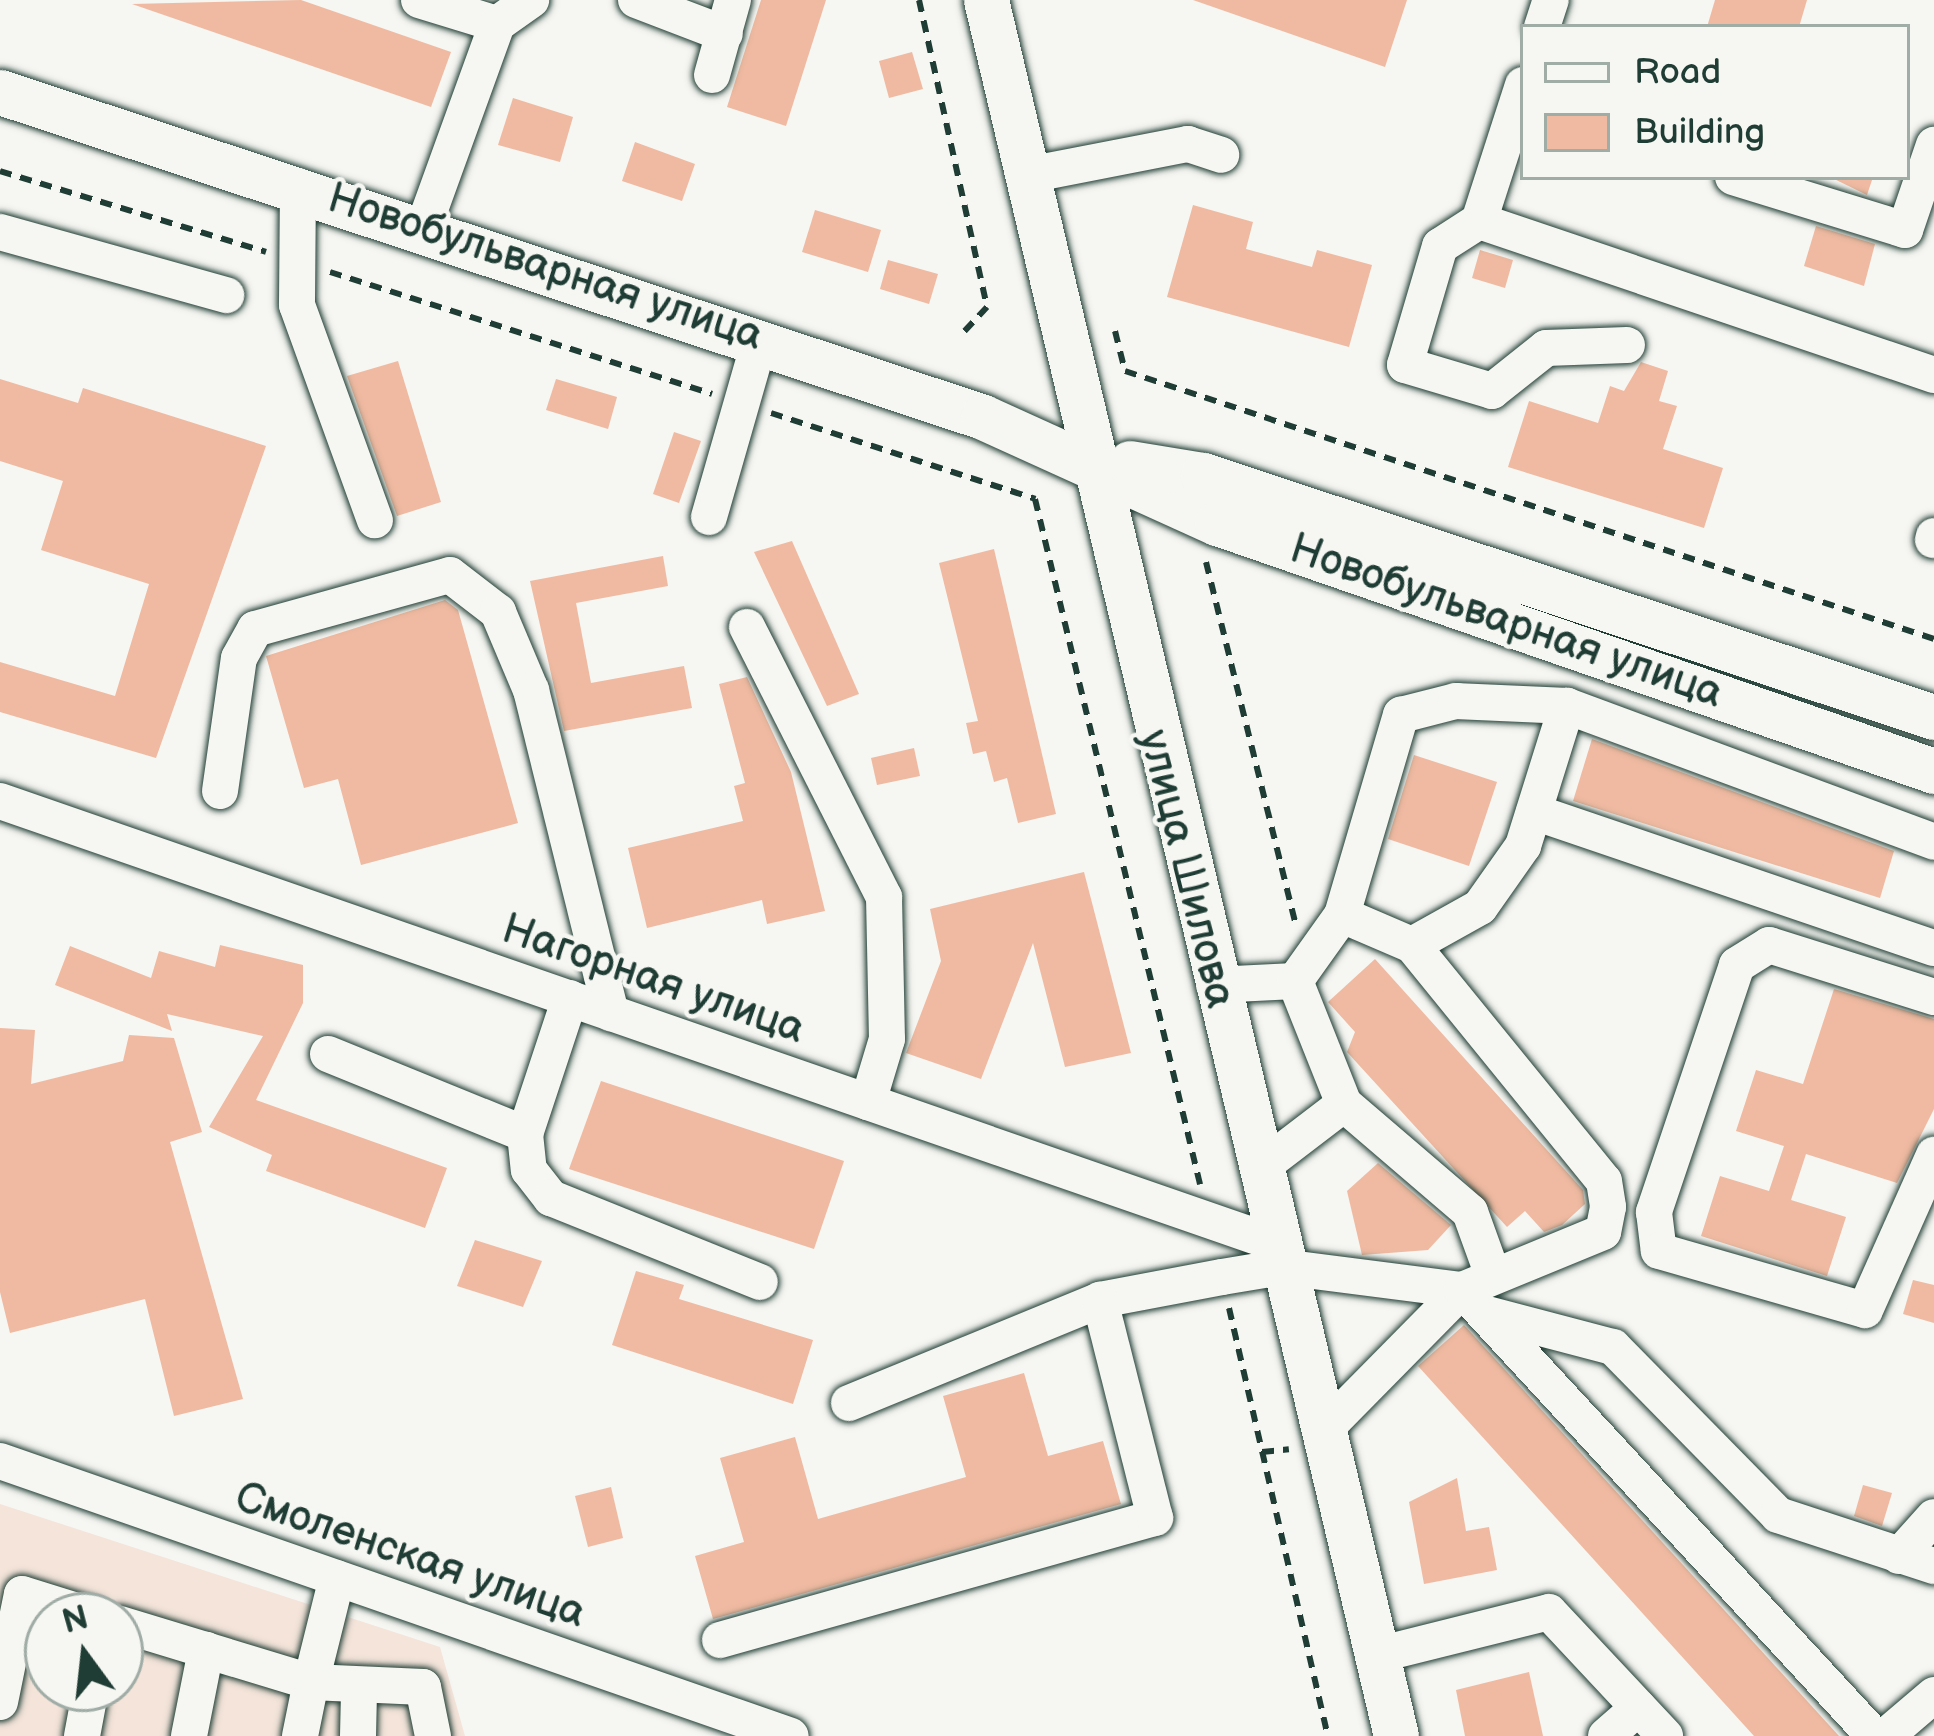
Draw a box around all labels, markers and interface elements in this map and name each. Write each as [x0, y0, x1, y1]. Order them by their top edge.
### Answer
legend [1520, 24, 1910, 180]
text: Road [1634, 51, 1721, 94]
text: Building [1634, 111, 1765, 154]
street label: Новобульварная улица [321, 174, 769, 362]
street label: Новобульварная улица [1283, 524, 1729, 720]
street label: улица Шилова [1127, 725, 1245, 1013]
street label: Нагорная улица [495, 905, 811, 1055]
street label: Смоленская улица [228, 1473, 592, 1639]
north arrow [24, 1592, 144, 1712]
text: N [58, 1598, 93, 1643]

